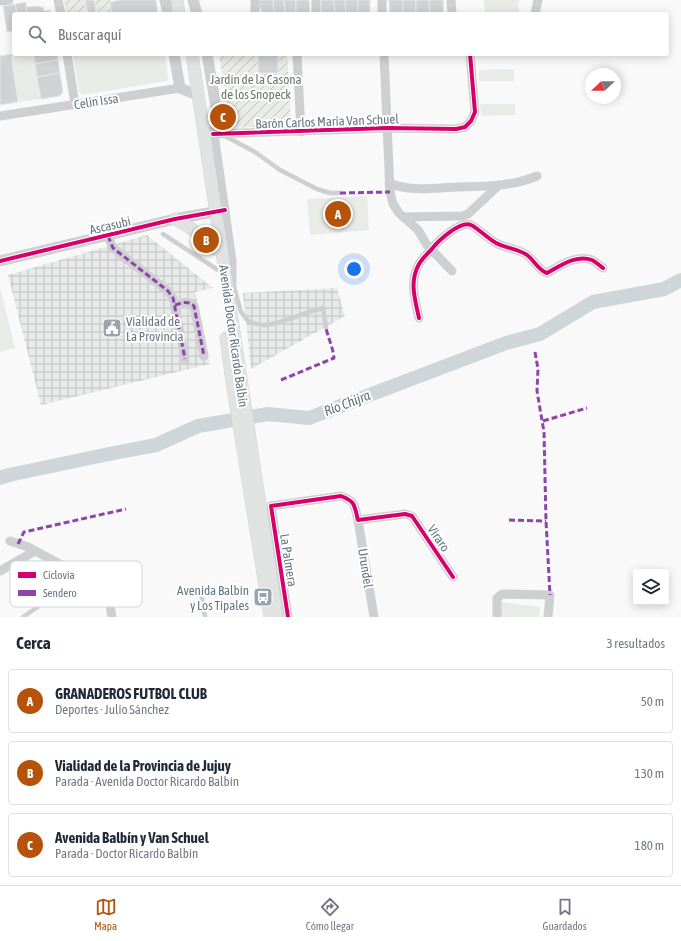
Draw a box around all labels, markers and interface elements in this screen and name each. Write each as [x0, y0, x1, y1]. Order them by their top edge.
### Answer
search box [12, 12, 669, 56]
icon: search [26, 23, 48, 45]
text: Buscar aquí [58, 26, 121, 43]
north arrow [585, 68, 621, 104]
park label: Jardín de la Casona de los Snopeck [210, 72, 302, 102]
street label: Celin Issa [73, 91, 119, 112]
pin: C [210, 102, 236, 132]
street label: Barón Carlos María Van Schuel [255, 111, 400, 131]
pin: A [325, 199, 351, 229]
street label: Ascasubi [88, 213, 132, 238]
pin: B [193, 225, 219, 255]
your location [344, 259, 364, 279]
street label: Avenida Doctor Ricardo Balbín [216, 264, 251, 408]
place label: Vialidad de La Provincia [126, 314, 184, 344]
public building icon: Vialidad de La Provincia [101, 317, 123, 339]
water label: Río Chijra [322, 387, 373, 419]
street label: Viraro [424, 522, 453, 554]
street label: La Palmera [277, 533, 300, 588]
street label: Urundel [355, 547, 376, 589]
legend [10, 561, 142, 607]
text: Ciclovía [43, 569, 75, 581]
map controls [633, 569, 669, 605]
button: layers [633, 569, 669, 605]
place label: Avenida Balbín y Los Tipales [177, 583, 249, 613]
bus stop icon: Avenida Balbín y Los Tipales [252, 586, 274, 608]
text: Sendero [43, 587, 77, 599]
text: Cerca [16, 633, 51, 653]
text: 3 resultados [606, 636, 665, 651]
text: GRANADEROS FUTBOL CLUB [55, 685, 207, 702]
text: A [27, 694, 33, 709]
text: 50 m [641, 694, 664, 709]
text: Deportes · Julio Sánchez [55, 702, 169, 717]
text: Vialidad de la Provincia de Jujuy [55, 757, 231, 774]
text: B [27, 766, 33, 781]
text: 130 m [635, 766, 664, 781]
text: Parada · Avenida Doctor Ricardo Balbín [55, 774, 239, 789]
text: Avenida Balbín y Van Schuel [55, 829, 209, 846]
text: C [27, 838, 33, 853]
text: 180 m [635, 838, 664, 853]
text: Parada · Doctor Ricardo Balbín [55, 846, 198, 861]
tab: Mapa [94, 896, 117, 932]
tab: Cómo llegar [306, 896, 354, 932]
tab: Guardados [543, 896, 587, 932]

